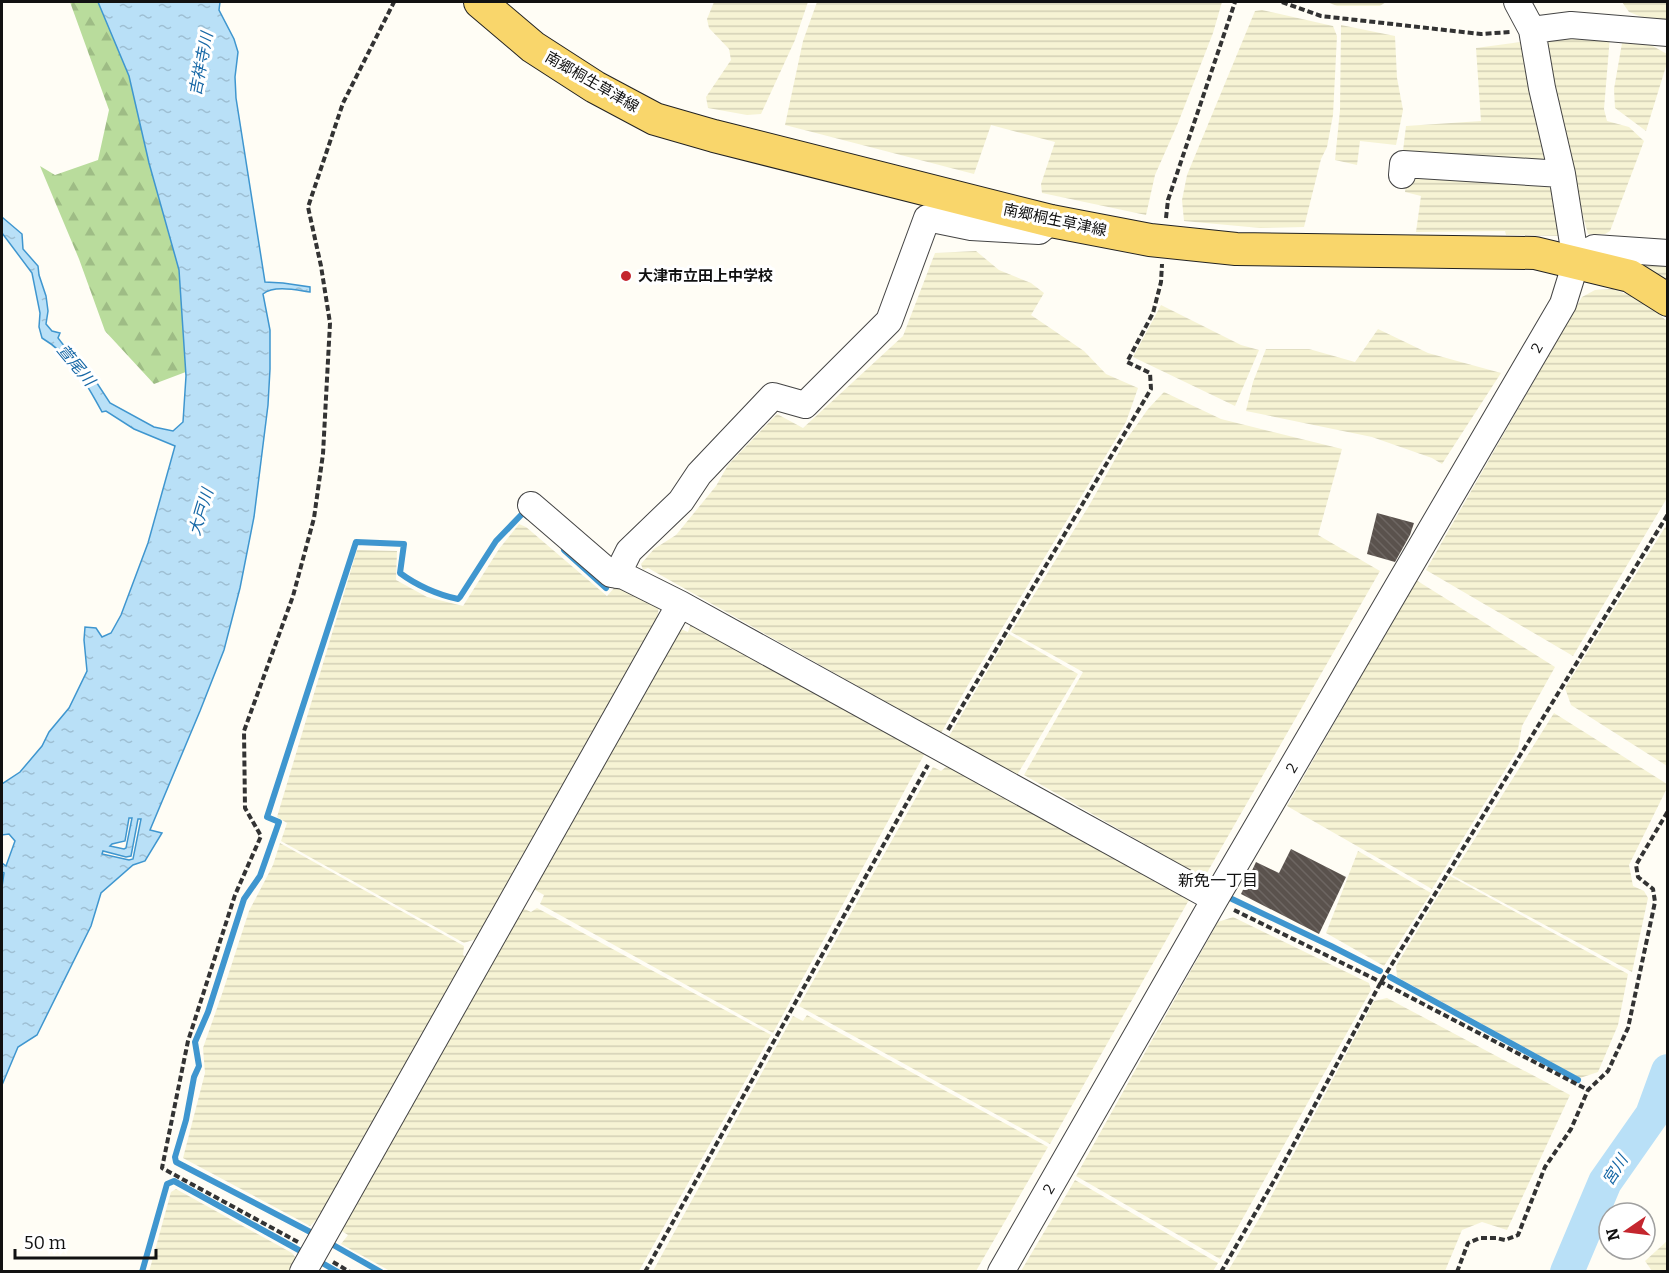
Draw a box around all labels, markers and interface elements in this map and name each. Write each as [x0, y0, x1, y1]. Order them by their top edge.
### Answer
water label: 吉祥寺川 [186, 29, 217, 97]
street label: 南郷桐生草津線 [542, 48, 642, 116]
street label: 南郷桐生草津線 [1002, 200, 1108, 240]
place label: 大津市立田上中学校 [638, 267, 773, 285]
marker: 大津市立田上中学校 [619, 269, 633, 283]
street label: 2 [1527, 340, 1547, 356]
water label: 萱尾川 [53, 341, 100, 391]
water label: 大戸川 [185, 484, 218, 538]
street label: 2 [1282, 760, 1302, 776]
district label: 新免一丁目 [1178, 871, 1258, 890]
water label: 宮川 [1598, 1150, 1633, 1189]
street label: 2 [1039, 1181, 1059, 1197]
north arrow [1597, 1201, 1657, 1261]
scale bar [15, 1222, 156, 1260]
text: N [1602, 1226, 1624, 1243]
text: 50 m [24, 1232, 66, 1254]

